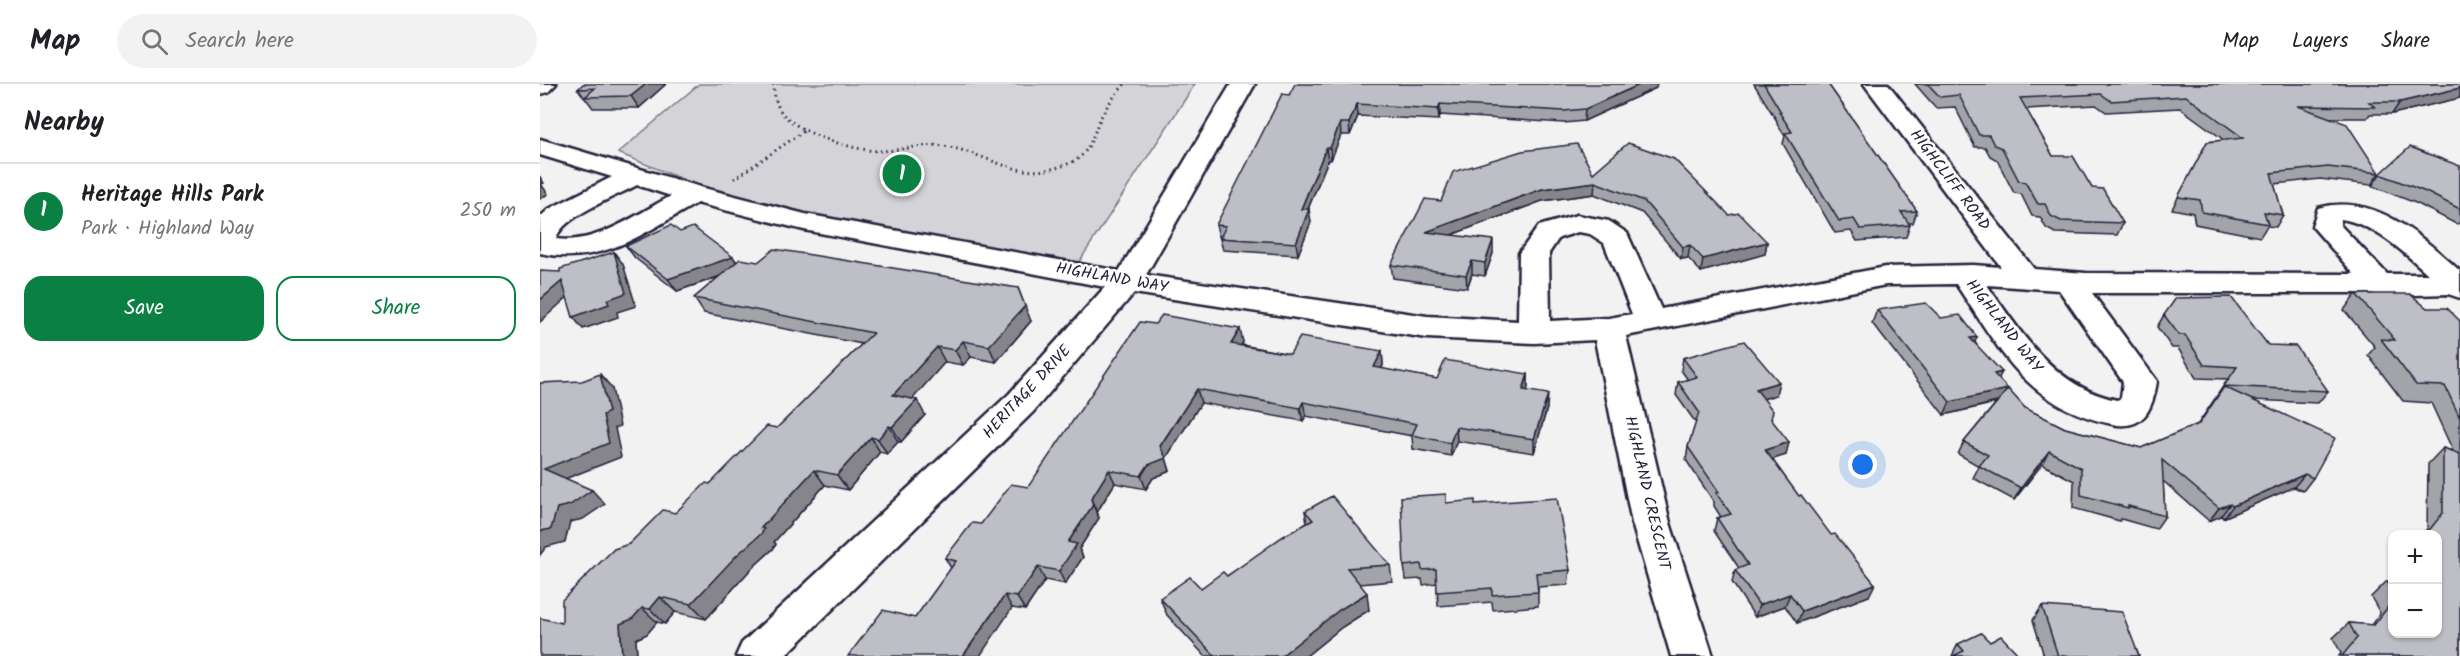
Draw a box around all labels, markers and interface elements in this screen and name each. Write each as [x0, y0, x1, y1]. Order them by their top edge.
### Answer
search box [117, 14, 537, 68]
text: Map [30, 19, 81, 64]
text: Search here [186, 24, 294, 59]
icon: search [138, 25, 171, 58]
text: Map [2222, 25, 2259, 58]
text: Layers [2292, 25, 2348, 58]
text: Share [2381, 25, 2430, 58]
text: Nearby [24, 102, 104, 144]
street label: HIGHCLIFF ROAD [1903, 124, 1997, 236]
pin: 1 [882, 152, 922, 196]
text: Heritage Hills Park [81, 178, 263, 213]
text: 1 [40, 195, 47, 227]
text: 250 m [460, 195, 516, 227]
text: Park · Highland Way [81, 213, 254, 245]
street label: HIGHLAND WAY [1054, 256, 1171, 300]
street label: HIGHLAND WAY [1959, 274, 2049, 379]
button: Save [24, 276, 264, 341]
button: Share [276, 276, 516, 341]
street label: HERITAGE DRIVE [977, 339, 1078, 445]
street label: HIGHLAND CRESCENT [1617, 414, 1677, 574]
your location [1848, 450, 1877, 479]
map controls [2388, 530, 2442, 638]
button: + [2388, 530, 2442, 584]
button: − [2388, 584, 2442, 638]

